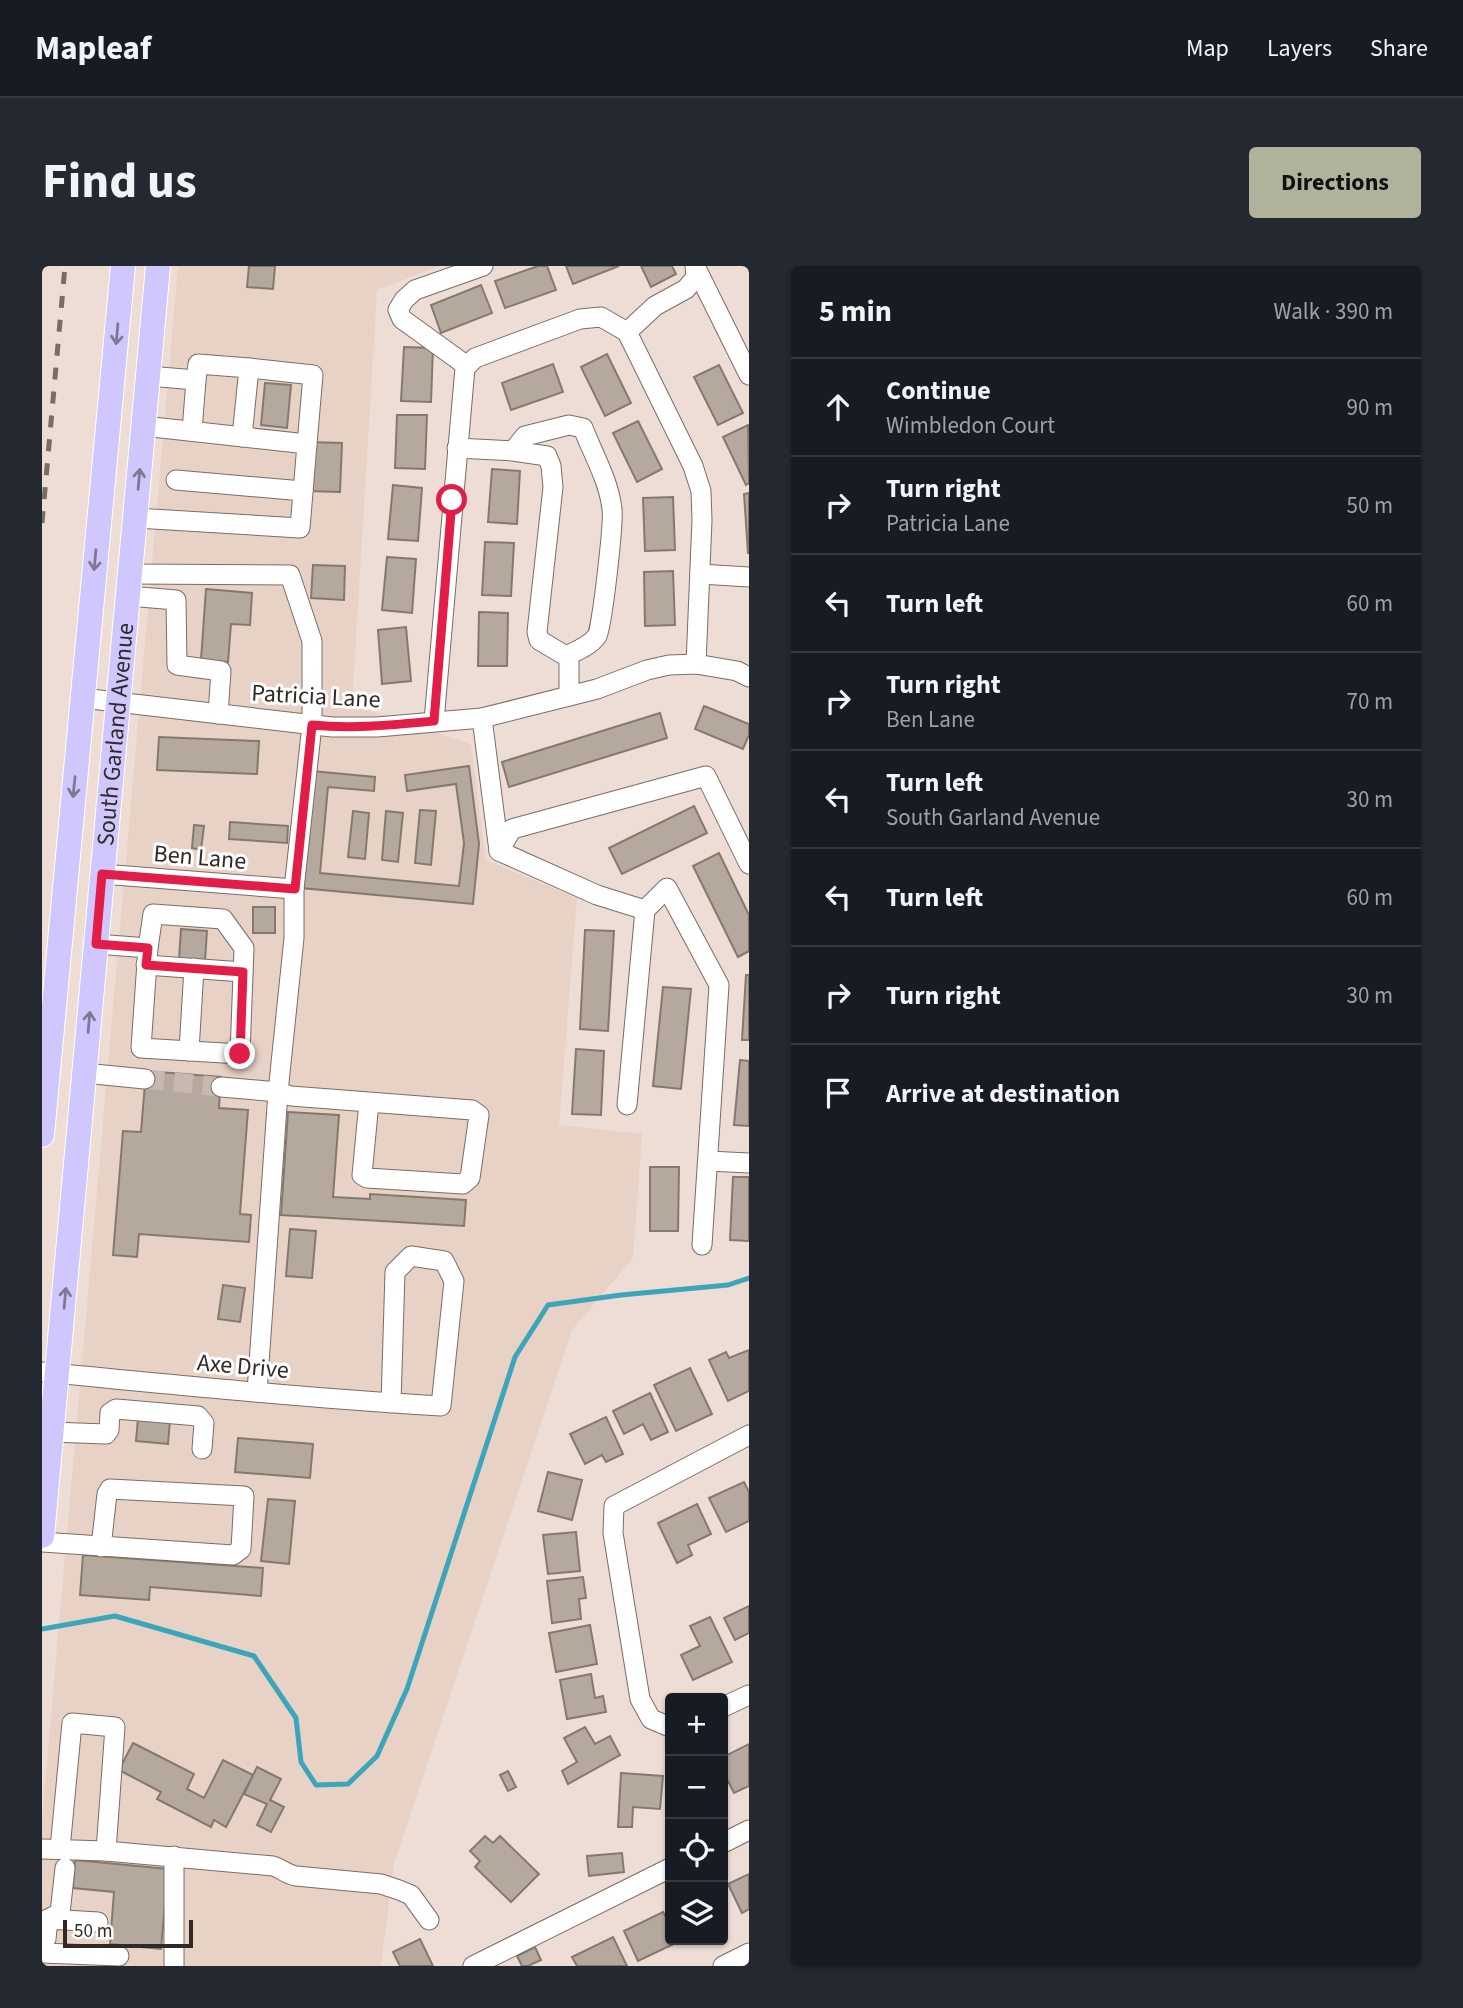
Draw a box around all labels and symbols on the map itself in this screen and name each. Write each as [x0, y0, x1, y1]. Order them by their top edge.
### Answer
one-way arrow [110, 322, 123, 345]
one-way arrow [133, 468, 146, 490]
route start [436, 484, 467, 515]
one-way arrow [88, 549, 101, 571]
street label: South Garland Avenue [88, 621, 143, 847]
street label: Patricia Lane [251, 676, 381, 717]
one-way arrow [67, 775, 80, 798]
street label: Ben Lane [152, 836, 248, 879]
one-way arrow [83, 1011, 96, 1034]
route end [224, 1038, 255, 1069]
one-way arrow [59, 1287, 72, 1310]
street label: Axe Drive [196, 1345, 290, 1388]
scale bar [63, 1917, 192, 1949]

